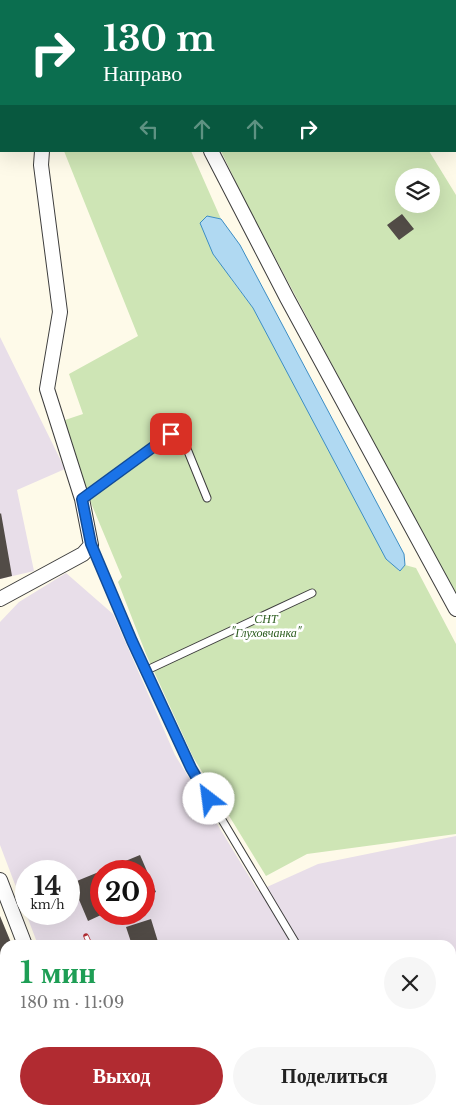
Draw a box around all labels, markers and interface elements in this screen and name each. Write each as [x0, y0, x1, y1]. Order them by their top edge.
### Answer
text: 130 m [103, 17, 215, 60]
icon: right [20, 20, 85, 85]
text: Направо [103, 60, 182, 87]
icon: left [135, 115, 163, 143]
icon: ahead [188, 115, 216, 143]
icon: ahead [241, 115, 269, 143]
icon: right [294, 115, 322, 143]
map controls [395, 168, 440, 213]
button: layers [395, 168, 440, 213]
pin [150, 413, 192, 455]
icon: arrive [157, 420, 185, 448]
park label: СНТ "Глуховчанка" [231, 611, 303, 640]
position arrow [182, 772, 234, 824]
speed limit sign: 20 [90, 860, 155, 925]
text: 14 [34, 871, 61, 902]
text: km/h [30, 897, 65, 912]
text: 1 мин [20, 954, 96, 991]
button: close [384, 957, 436, 1009]
text: 180 m · 11:09 [20, 992, 124, 1012]
button: Выход [20, 1047, 223, 1105]
button: Поделиться [233, 1047, 436, 1105]

